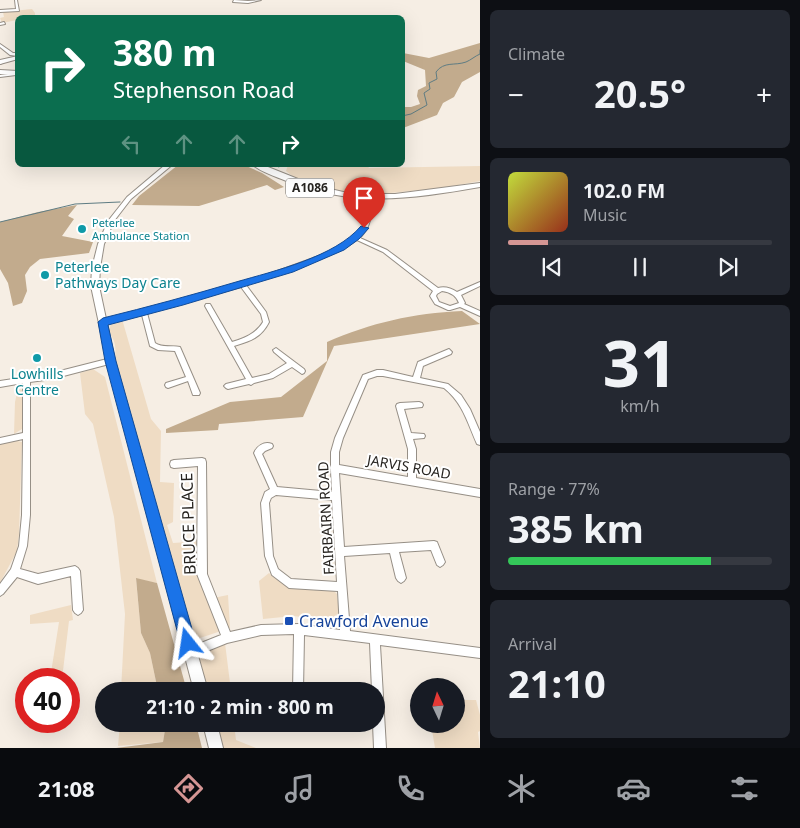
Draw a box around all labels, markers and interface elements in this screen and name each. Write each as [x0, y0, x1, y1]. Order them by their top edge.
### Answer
text: 380 m [113, 29, 216, 76]
icon: right [30, 35, 95, 100]
text: Climate [508, 43, 565, 65]
text: 20.5° [594, 67, 686, 119]
text: Stephenson Road [113, 74, 295, 104]
text: − [508, 75, 524, 113]
text: + [756, 75, 772, 113]
icon: left [117, 130, 145, 158]
icon: ahead [170, 130, 198, 158]
icon: ahead [223, 130, 251, 158]
icon: right [276, 130, 304, 158]
pin [343, 177, 385, 228]
road number: A1086 [286, 178, 334, 198]
text: 102.0 FM [583, 178, 665, 204]
icon: arrive [350, 184, 378, 212]
text: Music [583, 204, 627, 226]
place label: Peterlee Ambulance Station [92, 215, 189, 243]
marker: Peterlee Ambulance Station [76, 223, 88, 235]
icon: previous [538, 253, 566, 281]
icon: pause [626, 253, 654, 281]
icon: next [714, 253, 742, 281]
place label: Peterlee Pathways Day Care [55, 257, 180, 292]
marker: Peterlee Pathways Day Care [39, 269, 51, 281]
text: 31 [603, 318, 677, 406]
marker: Lowhills Centre [31, 352, 43, 364]
place label: Lowhills Centre [11, 364, 64, 399]
text: km/h [620, 395, 660, 417]
street label: JARVIS ROAD [364, 449, 452, 483]
street label: FAIRBAIRN ROAD [313, 461, 338, 575]
street label: BRUCE PLACE [175, 473, 201, 575]
text: Range · 77% [508, 478, 600, 500]
text: 385 km [508, 502, 644, 554]
place label: Crawford Avenue [299, 610, 429, 632]
marker: Crawford Avenue [283, 615, 295, 627]
position arrow [161, 616, 213, 668]
text: Arrival [508, 633, 557, 655]
text: 21:10 [508, 657, 606, 709]
speed limit sign: 40 [15, 668, 80, 733]
north arrow [410, 678, 465, 732]
map controls [410, 678, 465, 733]
text: 21:10 · 2 min · 800 m [146, 694, 334, 720]
icon: directions [171, 771, 206, 806]
icon: music [282, 771, 317, 806]
icon: phone [393, 771, 428, 806]
icon: climate [504, 771, 539, 806]
icon: car [616, 771, 651, 806]
icon: filters [727, 771, 762, 806]
text: 21:08 [38, 773, 95, 803]

